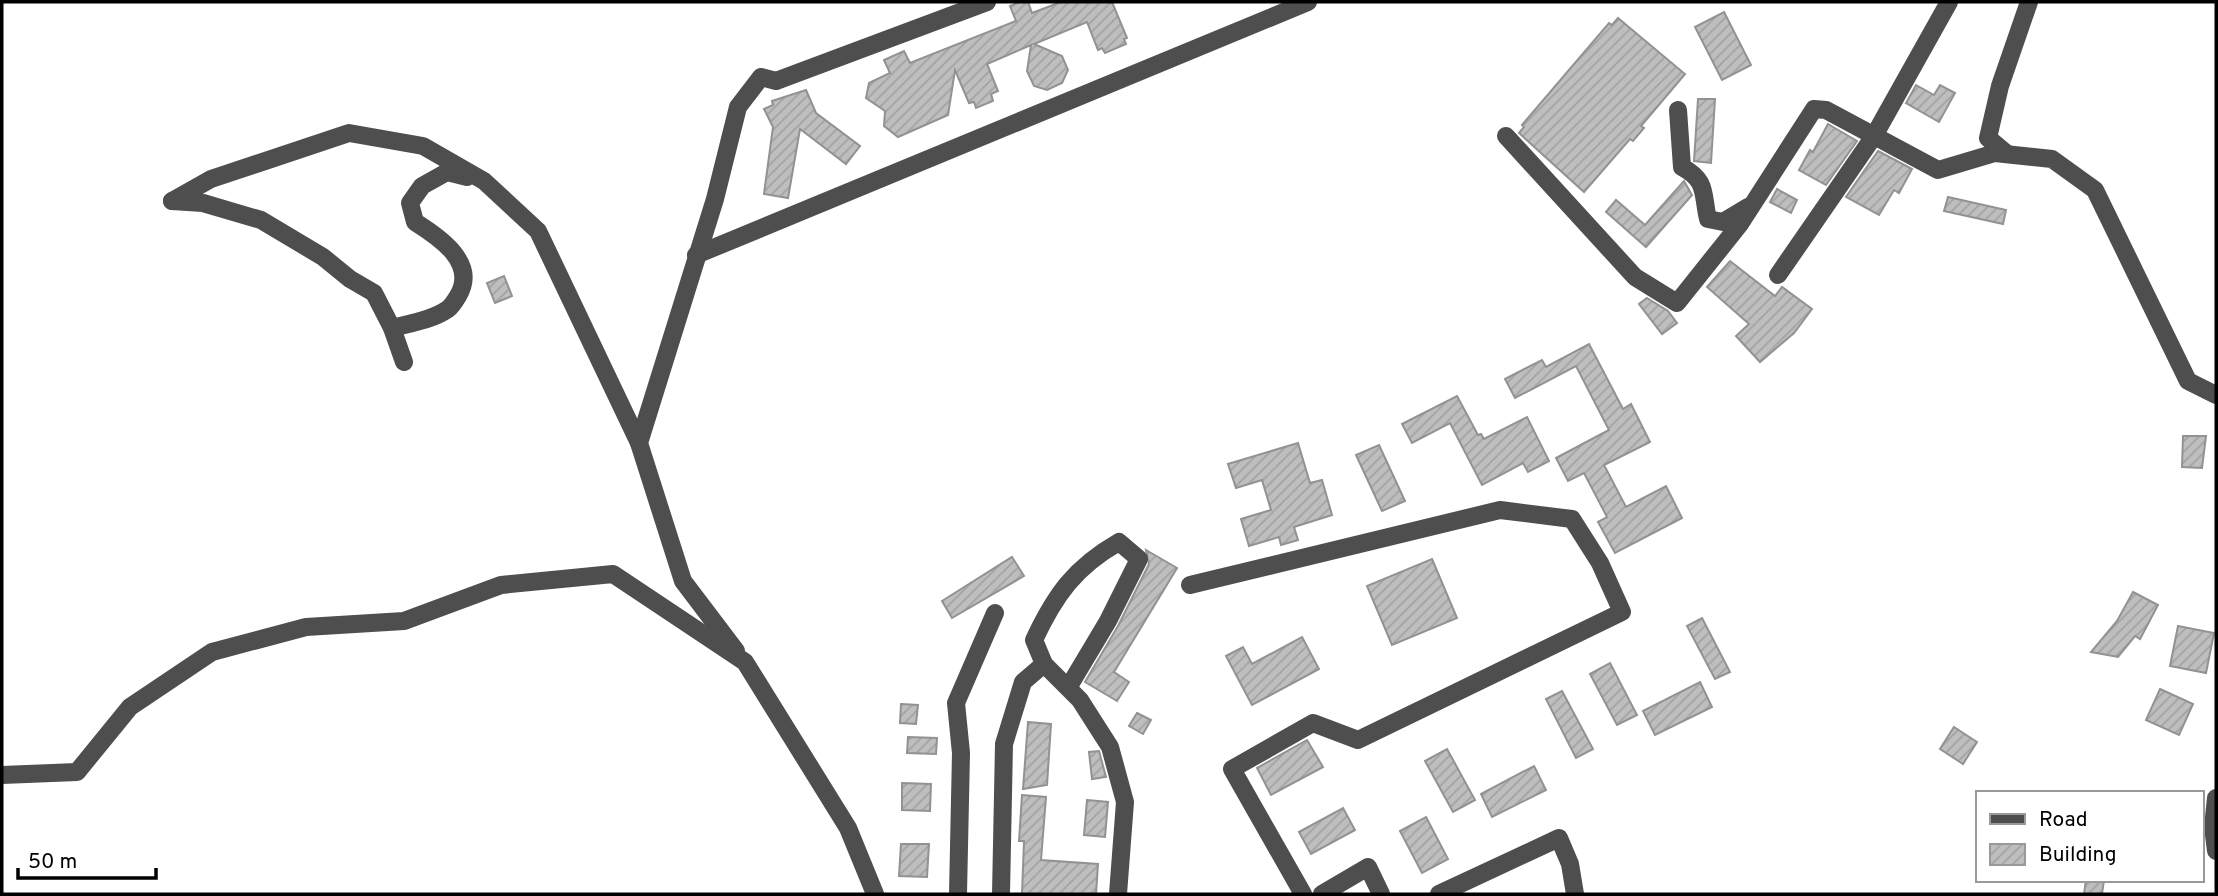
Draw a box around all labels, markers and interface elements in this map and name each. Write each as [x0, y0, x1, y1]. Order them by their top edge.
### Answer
legend [1976, 791, 2204, 882]
text: Road [2039, 807, 2088, 834]
scale bar [18, 836, 156, 880]
text: Building [2039, 842, 2117, 869]
text: 50 m [28, 849, 77, 876]

